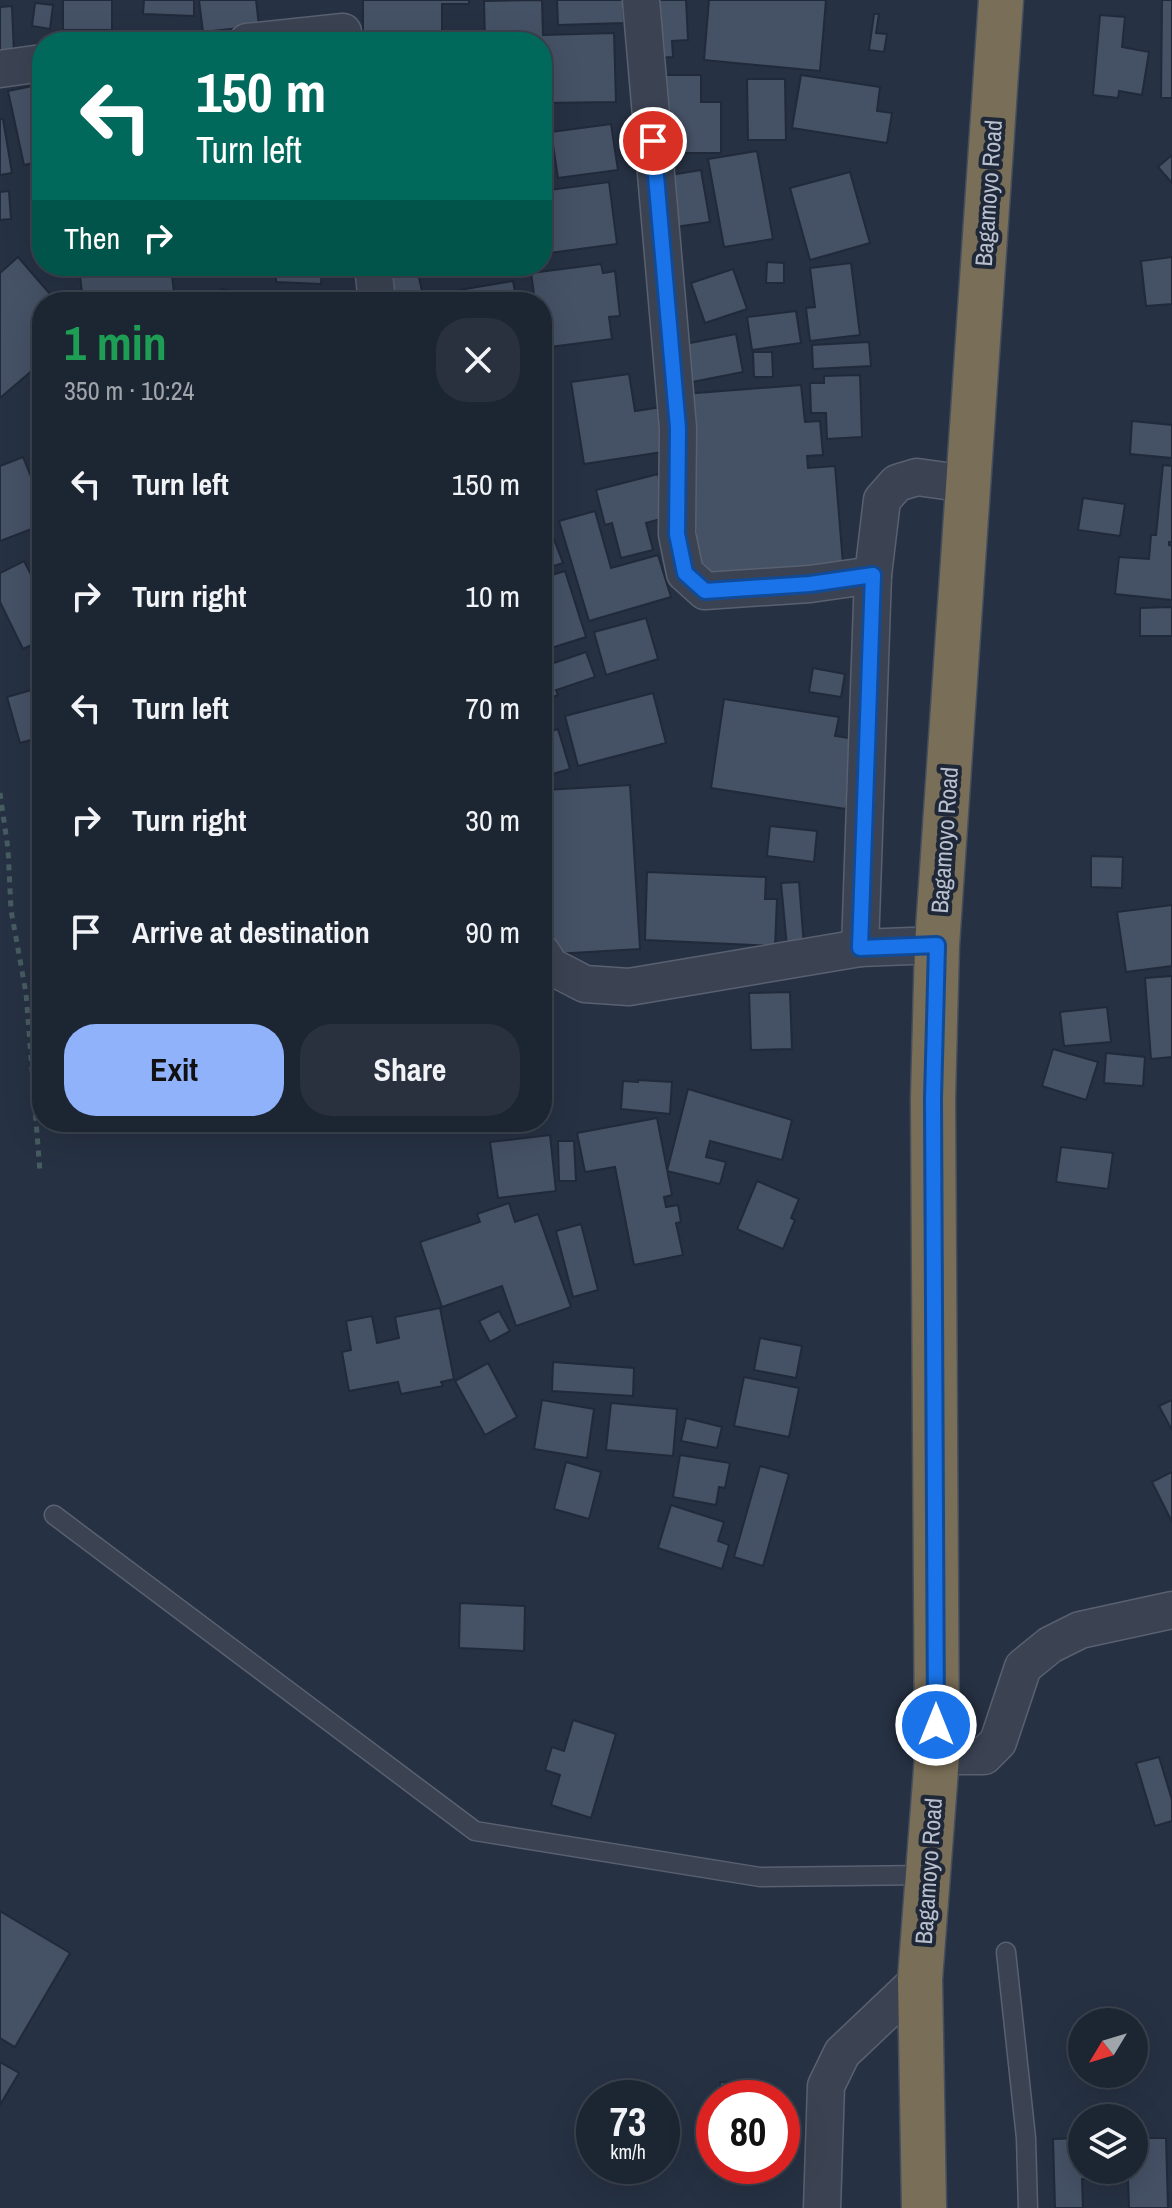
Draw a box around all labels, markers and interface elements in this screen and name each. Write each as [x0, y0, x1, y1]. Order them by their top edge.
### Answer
text: 150 m [196, 54, 326, 129]
icon: left [64, 64, 168, 168]
pin [619, 107, 687, 175]
icon: arrive [631, 119, 675, 163]
street label: Bagamoyo Road [967, 119, 1009, 267]
text: Turn left [196, 126, 302, 174]
icon: right [136, 216, 180, 260]
text: Then [64, 218, 120, 258]
text: 1 min [64, 310, 167, 375]
button: close [436, 318, 520, 402]
text: 350 m · 10:24 [64, 373, 194, 408]
icon: left [64, 462, 108, 506]
text: Turn left [132, 464, 229, 504]
text: 150 m [452, 464, 520, 504]
icon: right [64, 574, 108, 618]
text: Turn right [132, 576, 246, 616]
text: 10 m [465, 576, 520, 616]
icon: left [64, 686, 108, 730]
text: Turn left [132, 688, 229, 728]
text: 70 m [465, 688, 520, 728]
street label: Bagamoyo Road [923, 766, 965, 914]
icon: right [64, 798, 108, 842]
text: Turn right [132, 800, 246, 840]
text: 30 m [465, 800, 520, 840]
icon: arrive [64, 910, 108, 954]
text: Arrive at destination [132, 912, 370, 952]
text: 90 m [465, 912, 520, 952]
button: Exit [64, 1024, 284, 1116]
button: Share [300, 1024, 520, 1116]
position arrow [894, 1683, 978, 1767]
street label: Bagamoyo Road [907, 1797, 949, 1945]
north arrow [1068, 2008, 1148, 2088]
map controls [1068, 2008, 1148, 2184]
speed limit sign: 80 [696, 2080, 800, 2184]
text: 73 [610, 2095, 646, 2148]
button: layers [1068, 2104, 1148, 2184]
text: km/h [610, 2138, 646, 2165]

